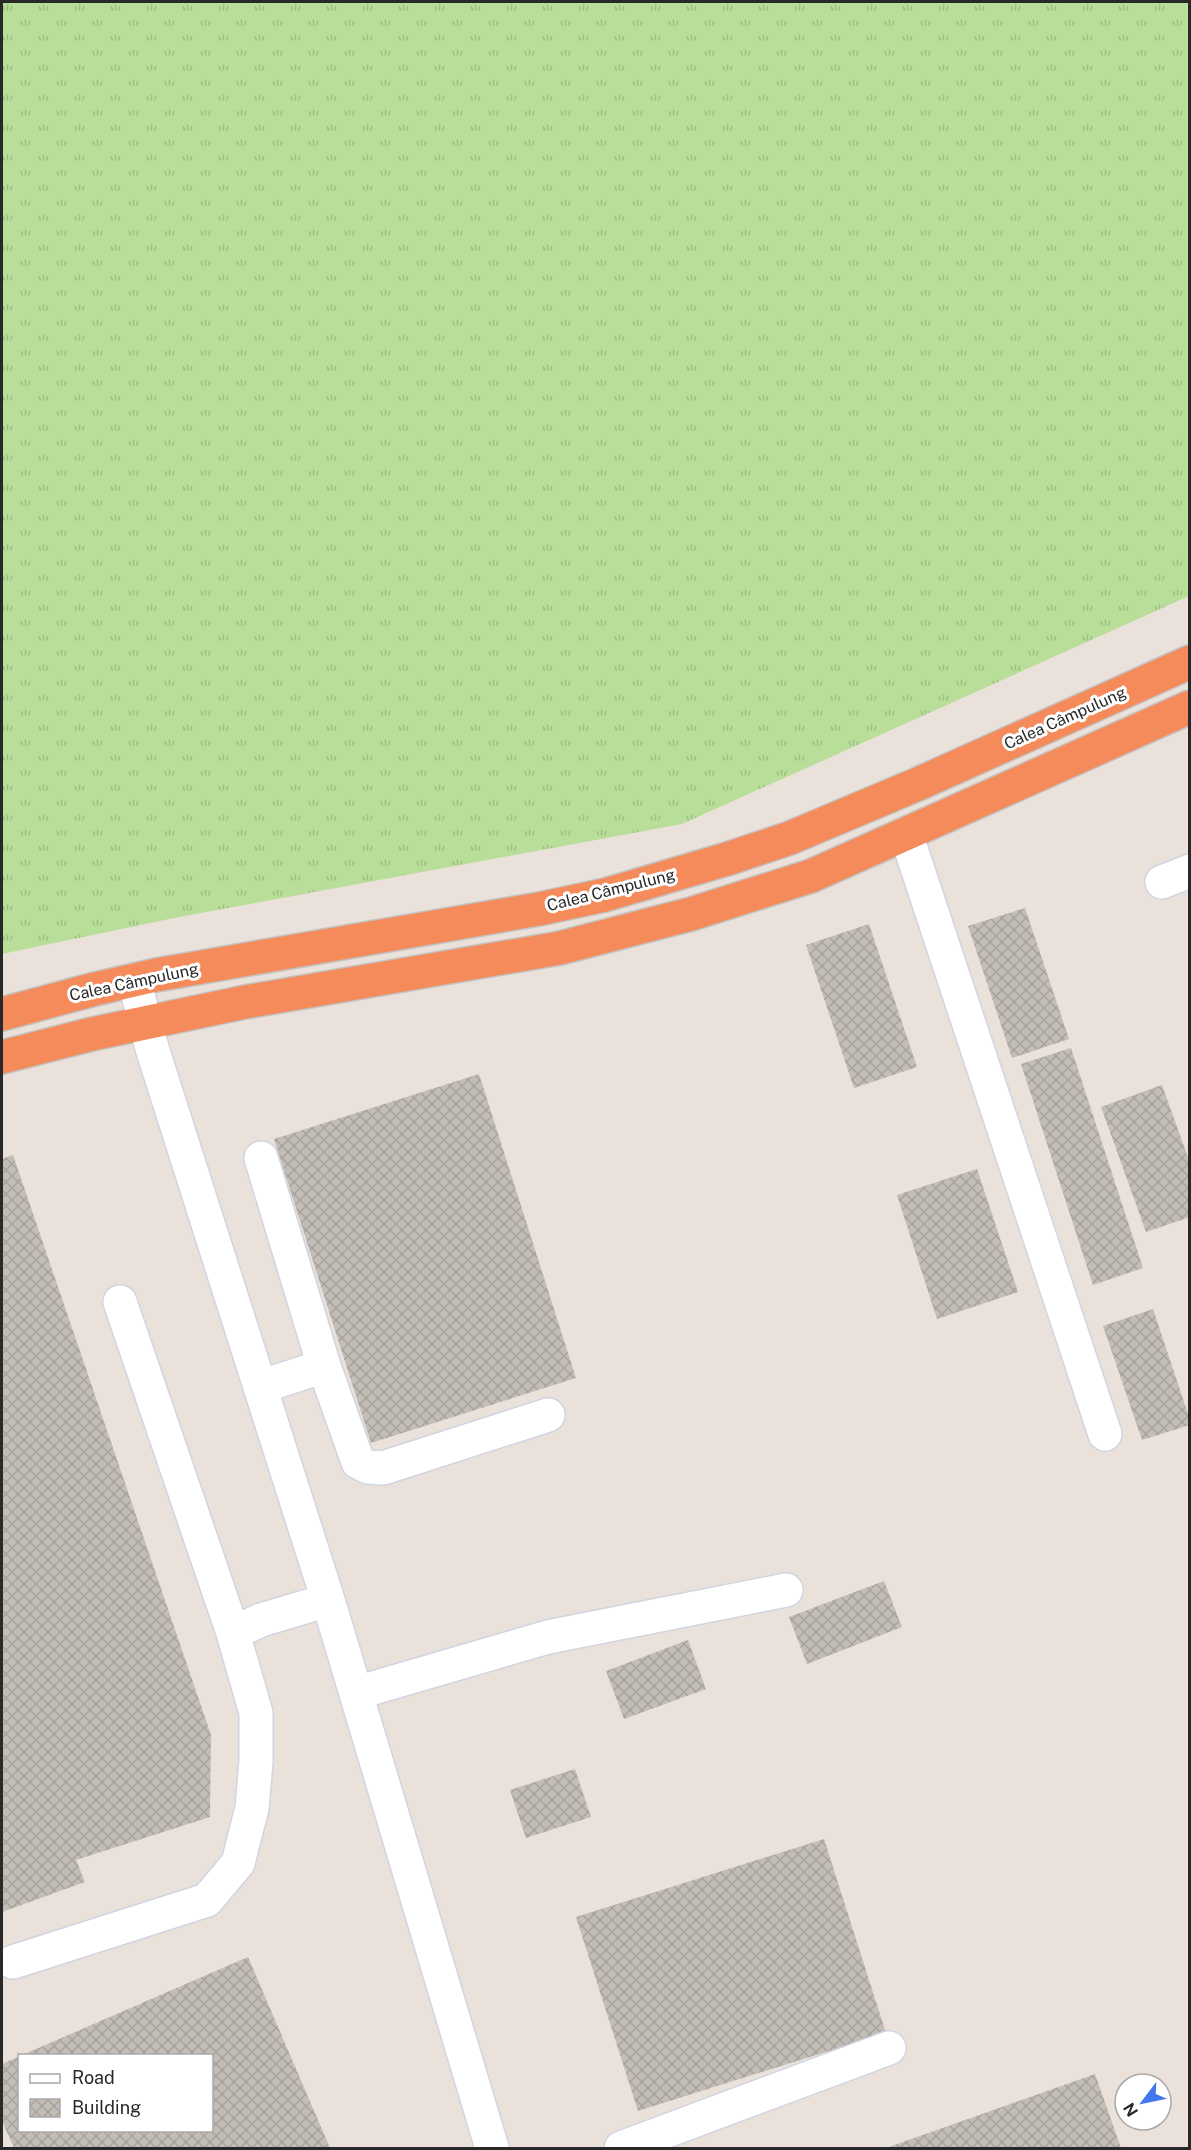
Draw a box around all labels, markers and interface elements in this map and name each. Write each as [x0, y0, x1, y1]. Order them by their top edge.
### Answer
street label: Calea Câmpulung [1001, 683, 1129, 753]
street label: Calea Câmpulung [545, 865, 677, 915]
street label: Calea Câmpulung [68, 959, 200, 1005]
legend [18, 2054, 213, 2132]
text: Road [72, 2067, 115, 2088]
north arrow [1113, 2072, 1173, 2132]
text: Building [72, 2097, 141, 2118]
text: N [1119, 2099, 1142, 2120]

